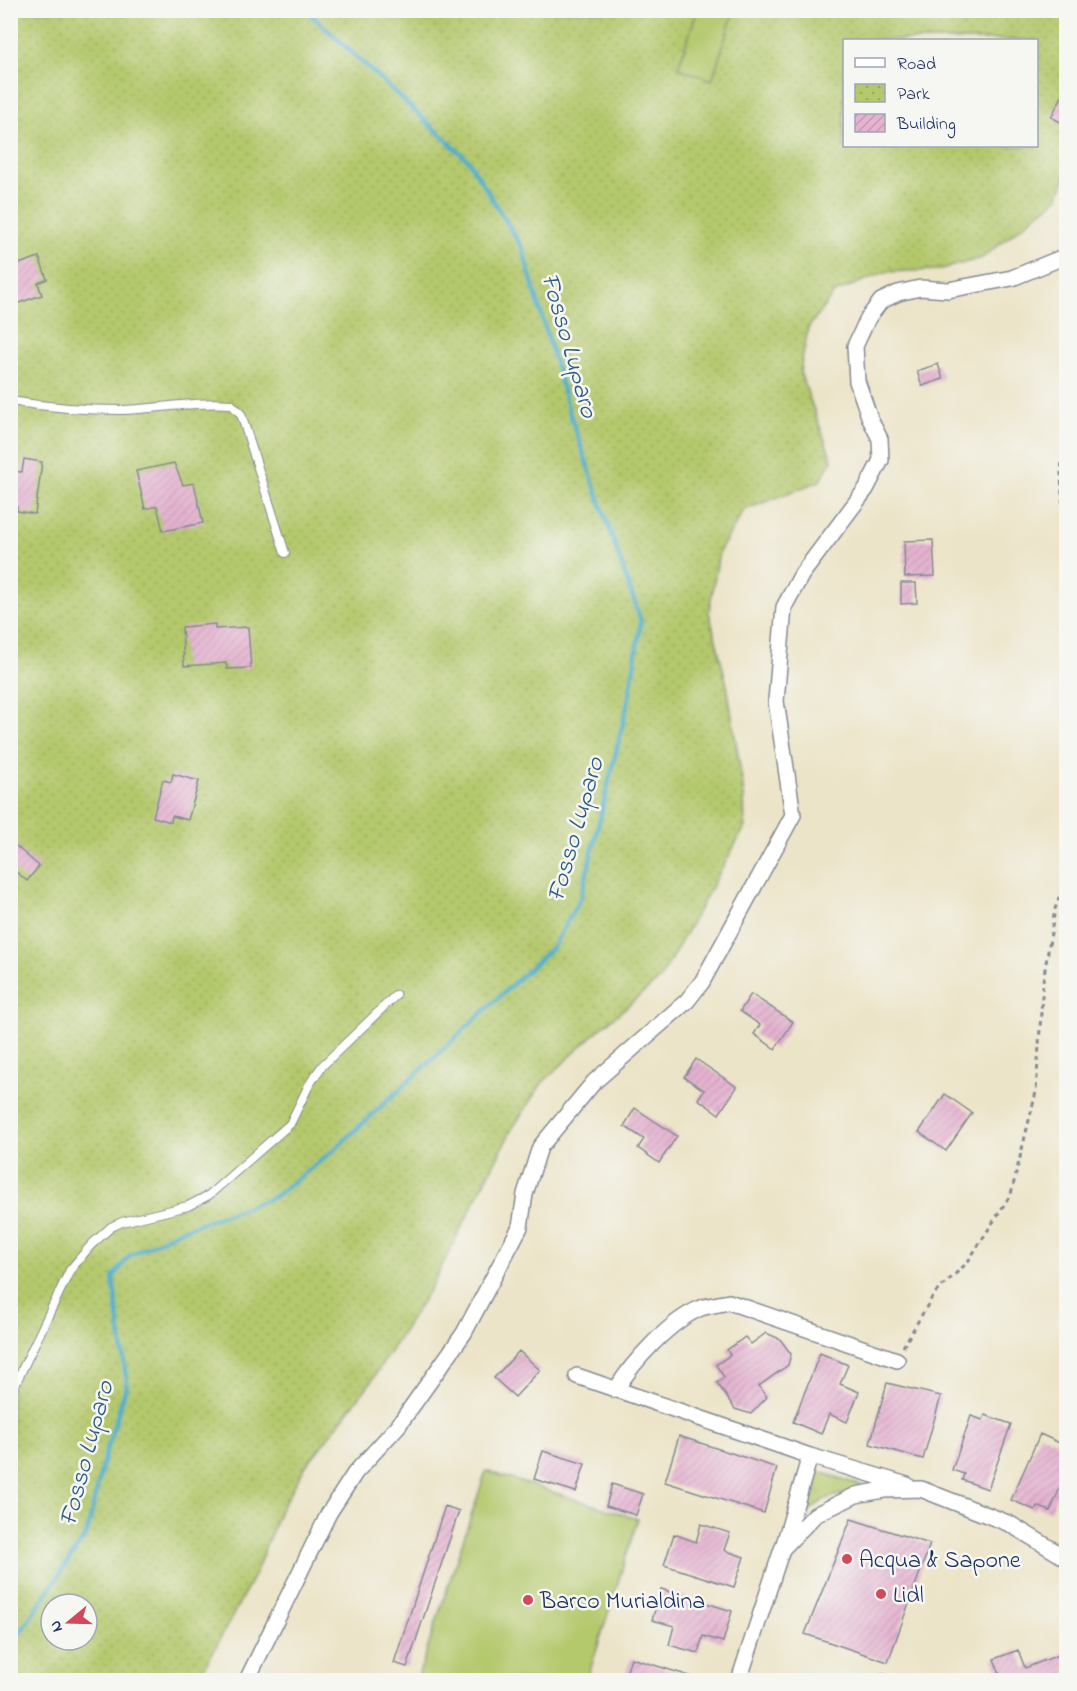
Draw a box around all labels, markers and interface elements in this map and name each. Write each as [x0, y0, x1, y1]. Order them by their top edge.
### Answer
legend [843, 39, 1038, 147]
text: Road [897, 52, 936, 78]
text: Park [897, 82, 930, 108]
text: Building [896, 112, 956, 139]
water label: Fosso Luparo [529, 269, 607, 424]
water label: Fosso Luparo [538, 752, 616, 907]
water label: Fosso Luparo [50, 1376, 126, 1531]
place label: Acqua & Sapone [859, 1544, 1021, 1579]
marker: Acqua & Sapone [840, 1552, 854, 1566]
place label: Lidl [893, 1579, 924, 1614]
place label: Barco Murialdina [539, 1585, 705, 1620]
marker: Lidl [874, 1587, 888, 1601]
north arrow [39, 1592, 99, 1652]
marker: Barco Murialdina [521, 1593, 535, 1607]
text: N [44, 1617, 70, 1635]

